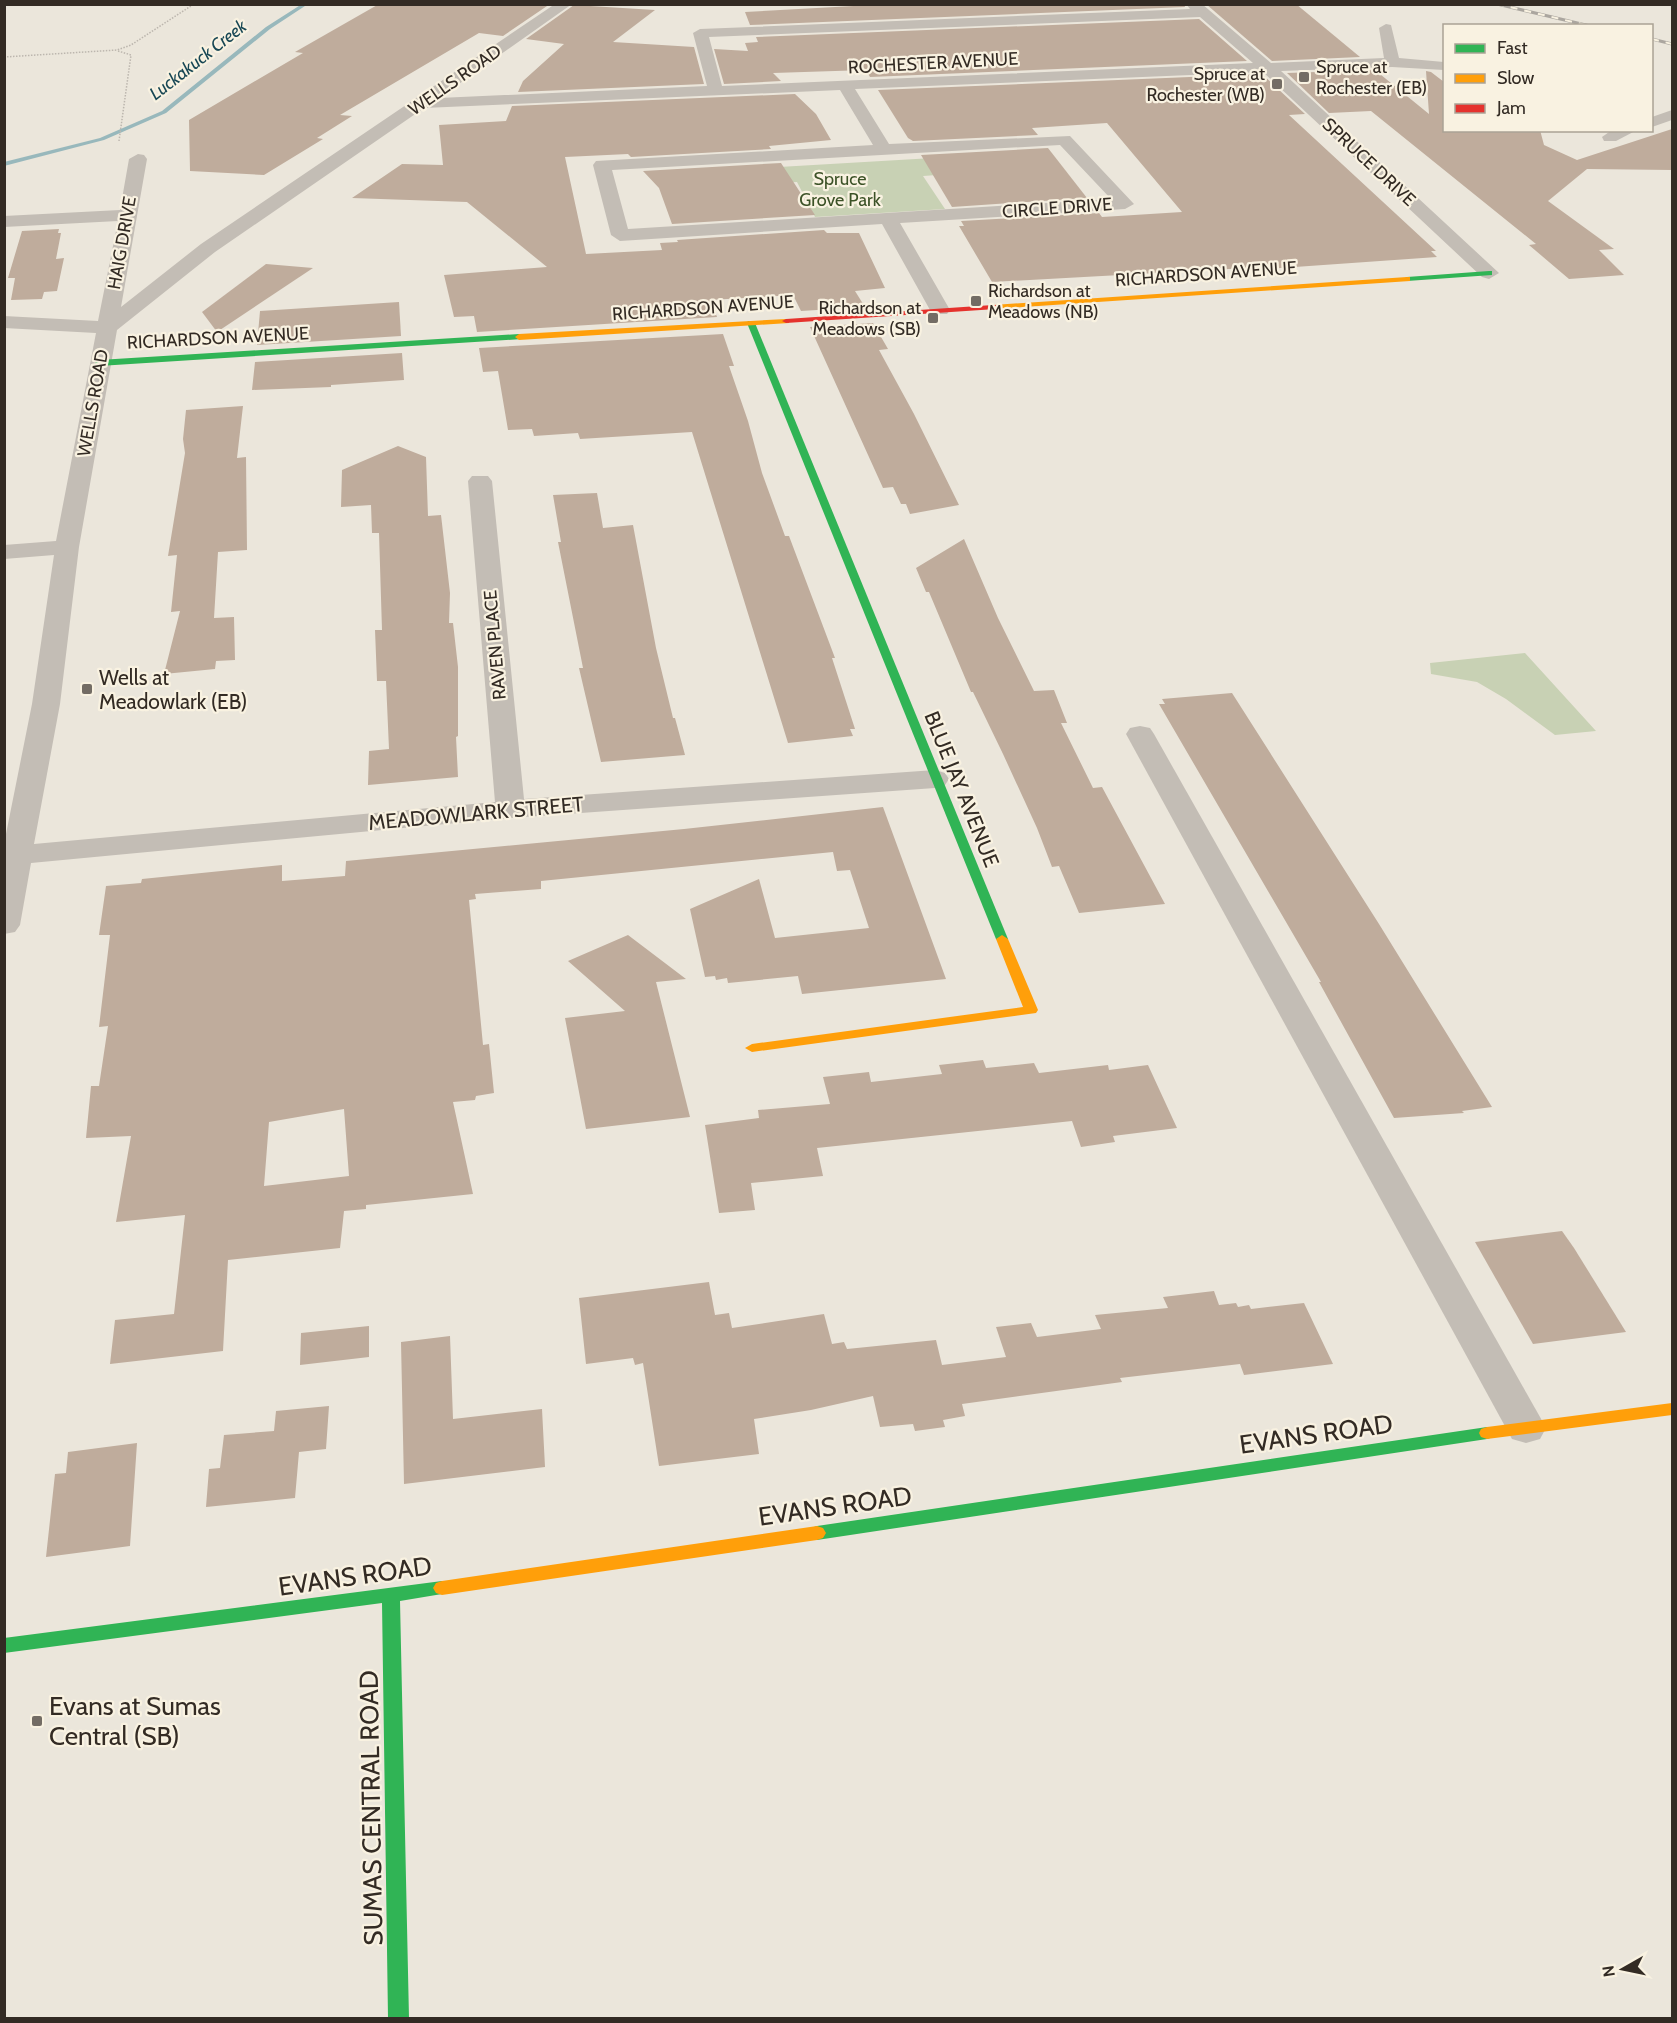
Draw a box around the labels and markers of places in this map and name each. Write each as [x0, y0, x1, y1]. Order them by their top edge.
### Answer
place label: Spruce at Rochester (EB) [1316, 56, 1427, 99]
place label: Spruce at Rochester (WB) [1146, 63, 1265, 106]
marker: Spruce at Rochester (EB) [1297, 70, 1311, 84]
marker: Spruce at Rochester (WB) [1270, 77, 1284, 91]
place label: Richardson at Meadows (NB) [988, 280, 1099, 323]
marker: Richardson at Meadows (NB) [969, 294, 983, 308]
place label: Richardson at Meadows (SB) [813, 297, 921, 340]
marker: Richardson at Meadows (SB) [926, 311, 940, 325]
place label: Wells at Meadowlark (EB) [99, 665, 247, 714]
marker: Wells at Meadowlark (EB) [80, 682, 94, 696]
place label: Evans at Sumas Central (SB) [49, 1690, 221, 1752]
marker: Evans at Sumas Central (SB) [30, 1714, 44, 1728]

